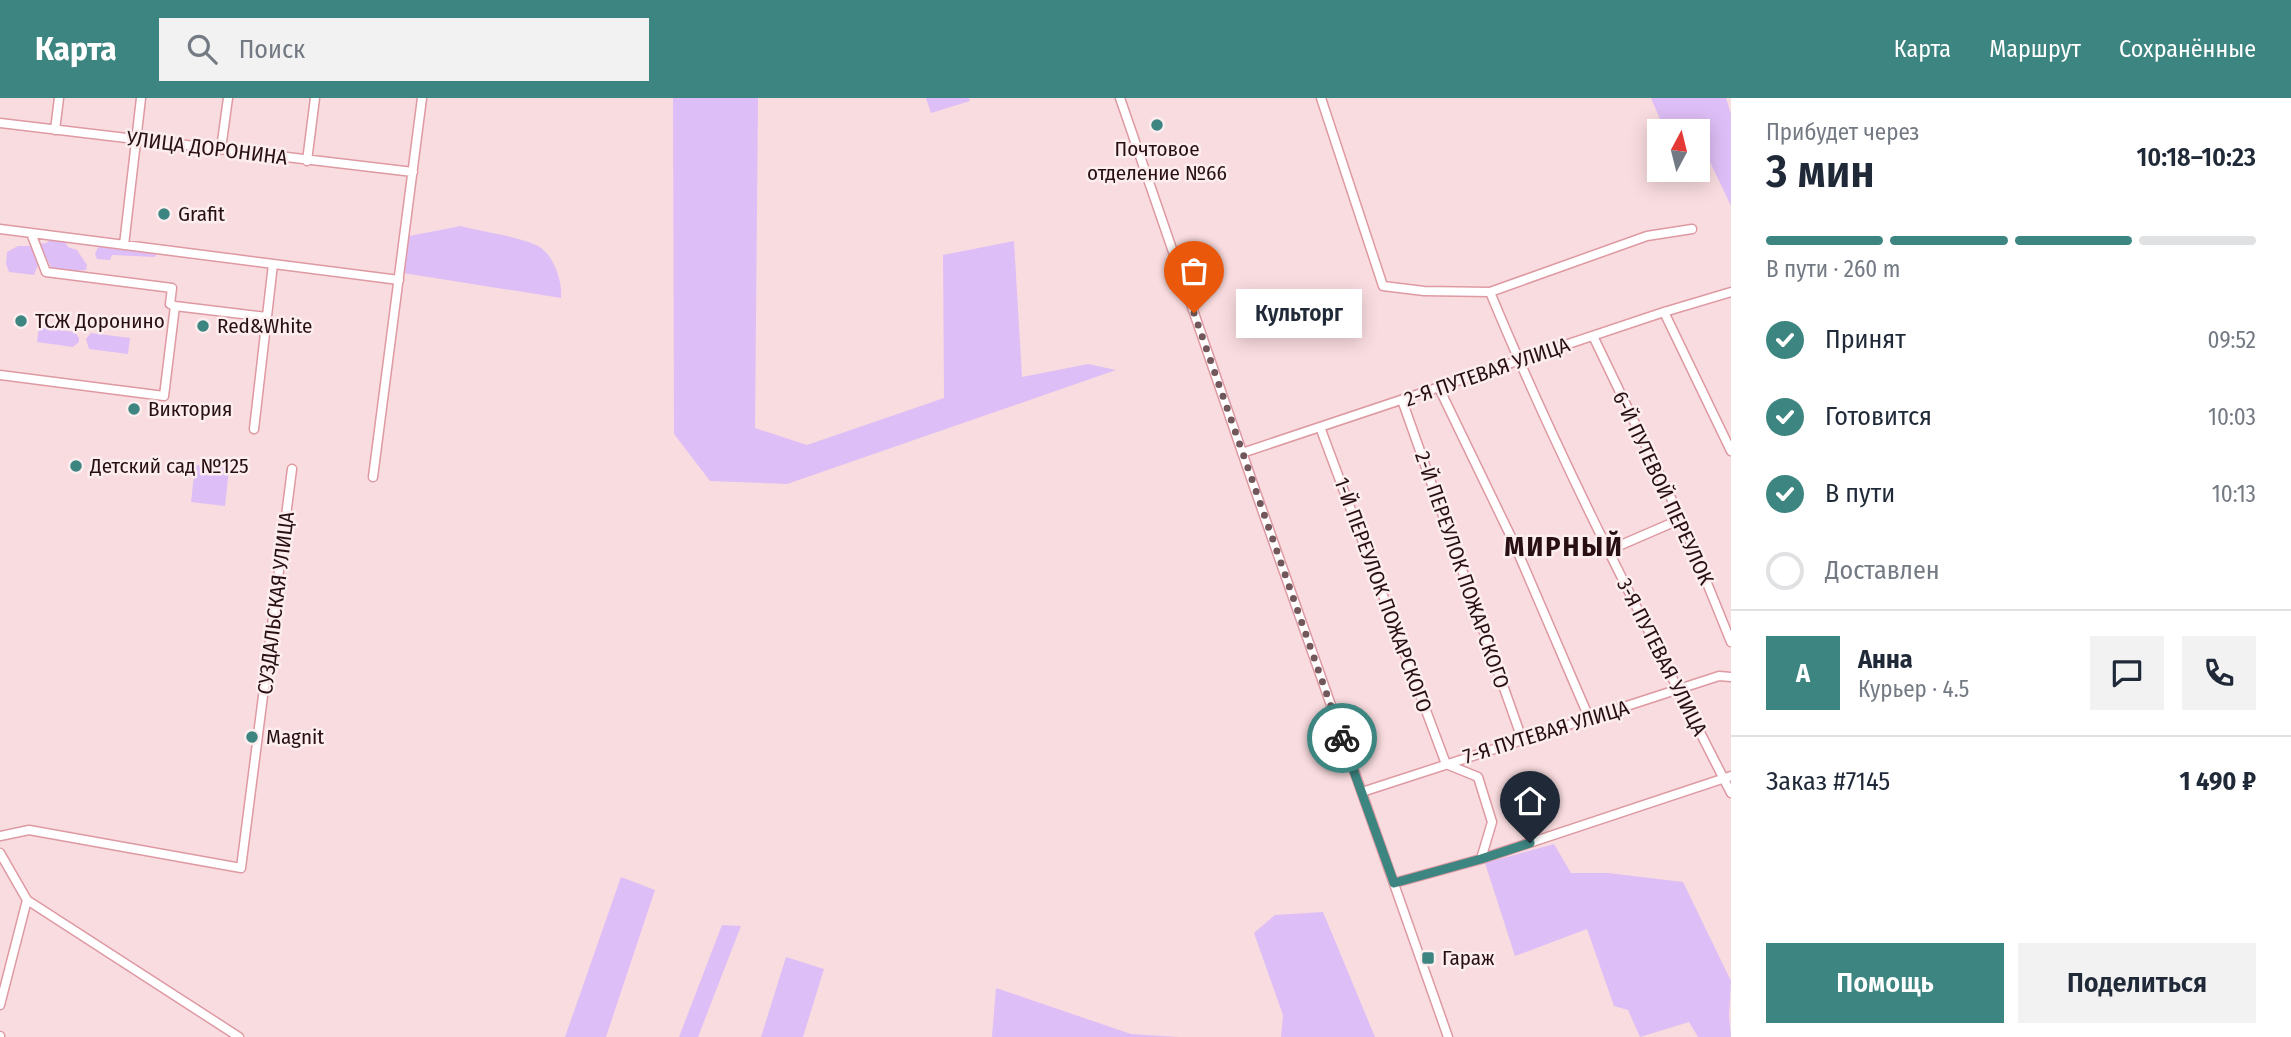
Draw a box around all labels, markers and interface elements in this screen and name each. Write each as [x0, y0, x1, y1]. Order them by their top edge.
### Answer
search box [159, 18, 649, 81]
text: Карта [35, 29, 117, 69]
icon: search [183, 30, 221, 68]
text: Поиск [239, 34, 305, 65]
text: Карта [1894, 35, 1951, 63]
text: Маршрут [1989, 35, 2081, 63]
text: Сохранённые [2119, 35, 2256, 63]
marker: Почтовое отделение №66 [1149, 117, 1165, 133]
text: Прибудет через [1766, 118, 1919, 146]
north arrow [1647, 119, 1710, 182]
map controls [1647, 119, 1710, 182]
street label: УЛИЦА ДОРОНИНА [124, 125, 289, 171]
place label: Почтовое отделение №66 [1087, 136, 1227, 186]
text: 10:18–10:23 [2136, 142, 2256, 173]
text: 3 мин [1766, 144, 1875, 199]
place label: Grafit [178, 201, 225, 227]
marker: Grafit [156, 206, 172, 222]
pin [1164, 241, 1224, 313]
icon: bag [1175, 252, 1213, 290]
text: В пути · 260 m [1766, 255, 1900, 283]
callout: Культорг [1236, 288, 1362, 338]
text: Культорг [1255, 299, 1343, 327]
place label: ТСЖ Доронино [35, 308, 165, 334]
marker: ТСЖ Доронино [13, 313, 29, 329]
place label: Red&White [217, 313, 312, 339]
marker: Red&White [195, 318, 211, 334]
icon: check [1766, 321, 1804, 359]
text: Принят [1825, 324, 1906, 355]
text: 09:52 [2208, 326, 2256, 354]
street label: 2-Я ПУТЕВАЯ УЛИЦА [1401, 332, 1573, 412]
street label: 6-Й ПУТЕВОЙ ПЕРЕУЛОК [1607, 387, 1720, 590]
place label: Виктория [148, 396, 233, 422]
icon: check [1766, 398, 1804, 436]
marker: Виктория [126, 401, 142, 417]
text: Готовится [1825, 401, 1932, 432]
text: 10:03 [2208, 403, 2256, 431]
street label: 2-Й ПЕРЕУЛОК ПОЖАРСКОГО [1409, 448, 1515, 692]
place label: Детский сад №125 [89, 453, 249, 479]
marker: Детский сад №125 [68, 458, 84, 474]
street label: 1-Й ПЕРЕУЛОК ПОЖАРСКОГО [1328, 474, 1438, 716]
icon: check [1766, 475, 1804, 513]
text: В пути [1825, 478, 1895, 509]
text: 10:13 [2212, 480, 2256, 508]
street label: СУЗДАЛЬСКАЯ УЛИЦА [252, 510, 300, 696]
district label: МИРНЫЙ [1504, 530, 1624, 563]
text: Доставлен [1825, 555, 1940, 586]
street label: 3-Я ПУТЕВАЯ УЛИЦА [1611, 574, 1713, 740]
button: chat [2090, 636, 2164, 710]
button: phone [2182, 636, 2256, 710]
text: Анна [1858, 644, 1913, 675]
text: А [1796, 658, 1810, 689]
text: Курьер · 4.5 [1858, 675, 1969, 703]
street label: 7-Я ПУТЕВАЯ УЛИЦА [1460, 694, 1632, 770]
courier [1307, 703, 1377, 773]
icon: bike [1323, 719, 1361, 757]
place label: Magnit [266, 724, 324, 750]
marker: Magnit [244, 729, 260, 745]
text: Заказ #7145 [1766, 766, 1890, 797]
text: 1 490 ₽ [2180, 766, 2256, 797]
pin [1500, 771, 1560, 843]
icon: home [1511, 782, 1549, 820]
button: Помощь [1766, 943, 2004, 1023]
button: Поделиться [2018, 943, 2256, 1023]
place label: Гараж [1442, 945, 1495, 971]
marker: Гараж [1420, 950, 1436, 966]

